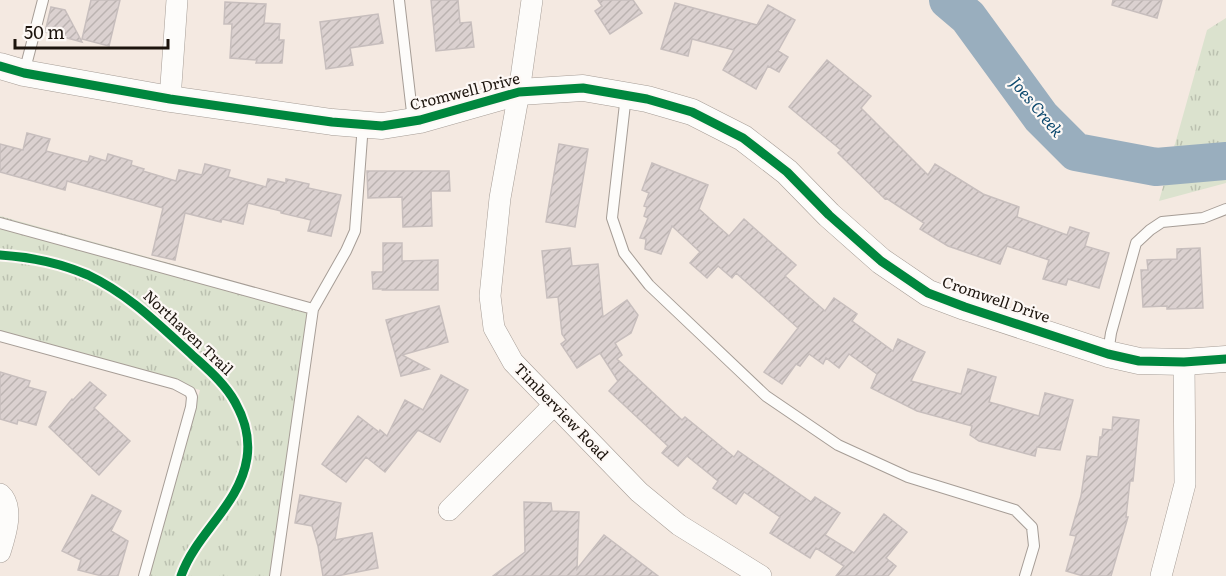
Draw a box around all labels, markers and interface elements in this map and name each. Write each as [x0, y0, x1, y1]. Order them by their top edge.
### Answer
scale bar [15, 12, 168, 50]
text: 50 m [24, 18, 65, 45]
street label: Cromwell Drive [407, 66, 522, 115]
water label: Joes Creek [1006, 71, 1070, 142]
street label: Cromwell Drive [939, 269, 1054, 328]
street label: Northaven Trail [139, 284, 239, 380]
street label: Timberview Road [509, 357, 615, 465]

